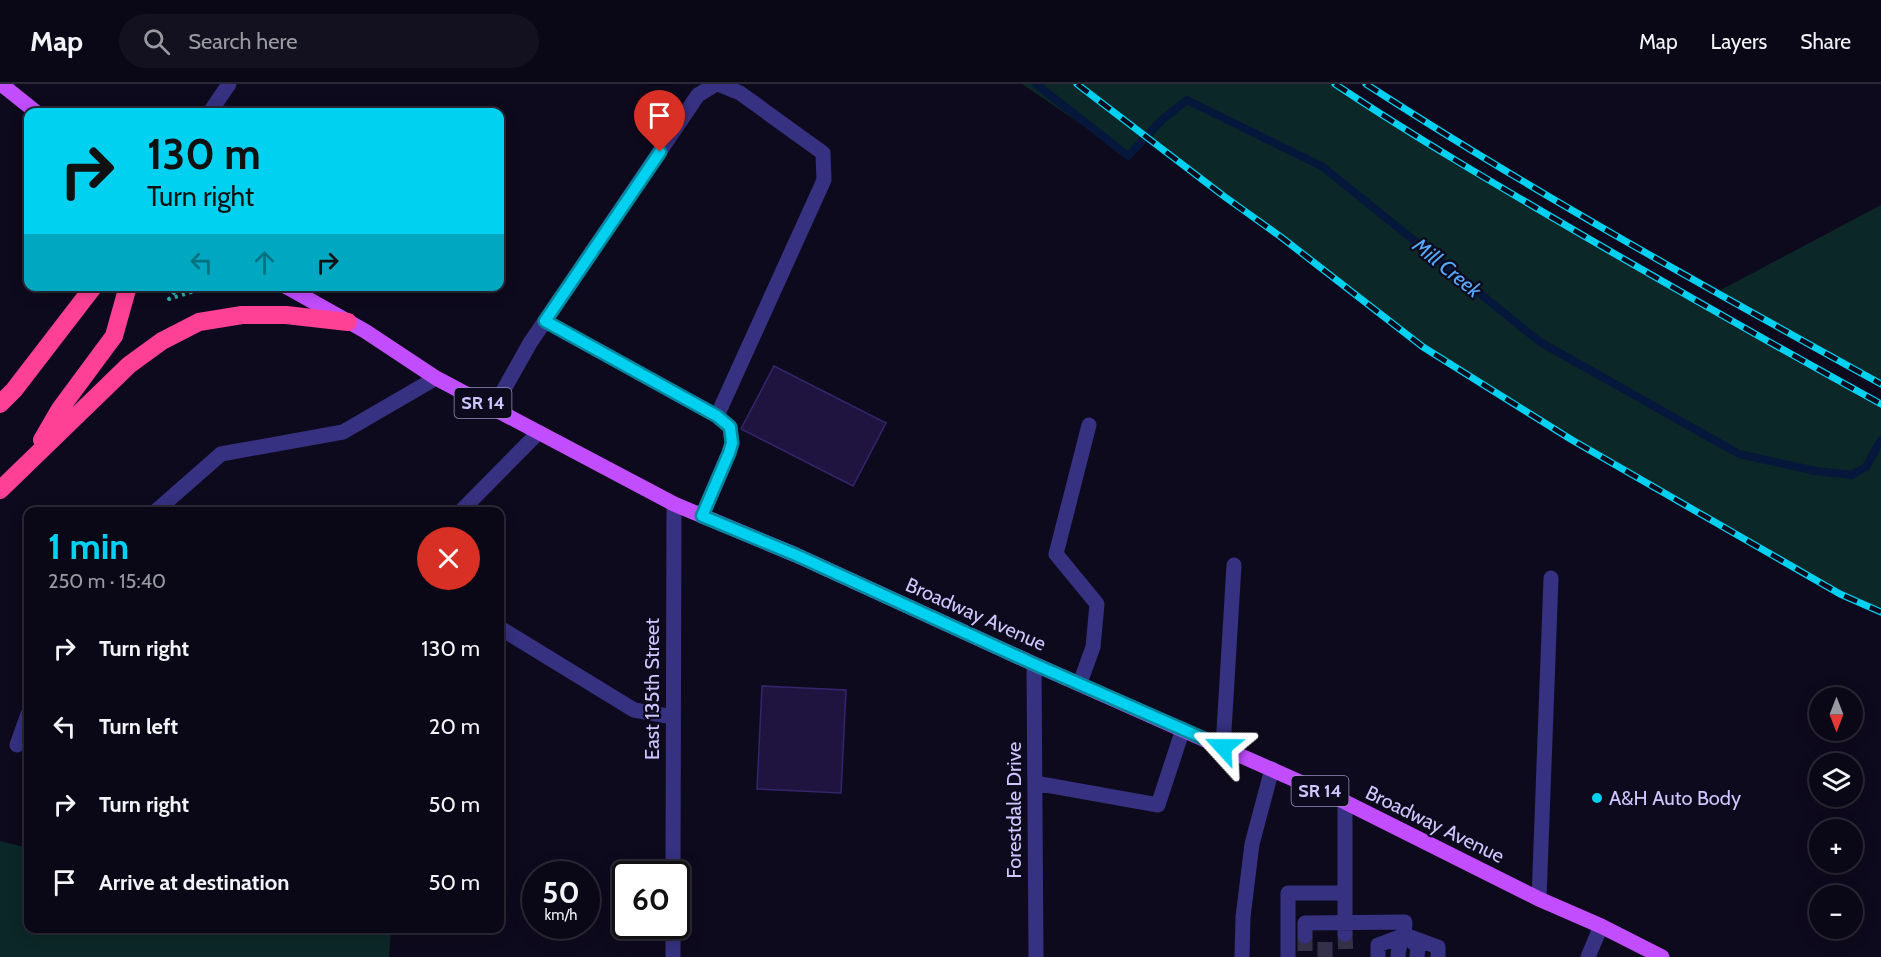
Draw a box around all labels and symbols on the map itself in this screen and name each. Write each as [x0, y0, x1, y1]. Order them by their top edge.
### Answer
pin [634, 90, 685, 152]
water label: Mill Creek [1407, 232, 1487, 303]
road number: SR 14 [454, 388, 512, 418]
street label: Broadway Avenue [902, 572, 1050, 656]
street label: East 135th Street [640, 618, 664, 760]
north arrow [1809, 687, 1863, 741]
position arrow [1191, 715, 1255, 779]
street label: Forestdale Drive [1002, 742, 1026, 878]
road number: SR 14 [1292, 776, 1348, 806]
street label: Broadway Avenue [1362, 780, 1508, 868]
place label: A&H Auto Body [1609, 786, 1741, 810]
marker: A&H Auto Body [1590, 791, 1604, 805]
speed limit sign: 60 [612, 861, 690, 939]

